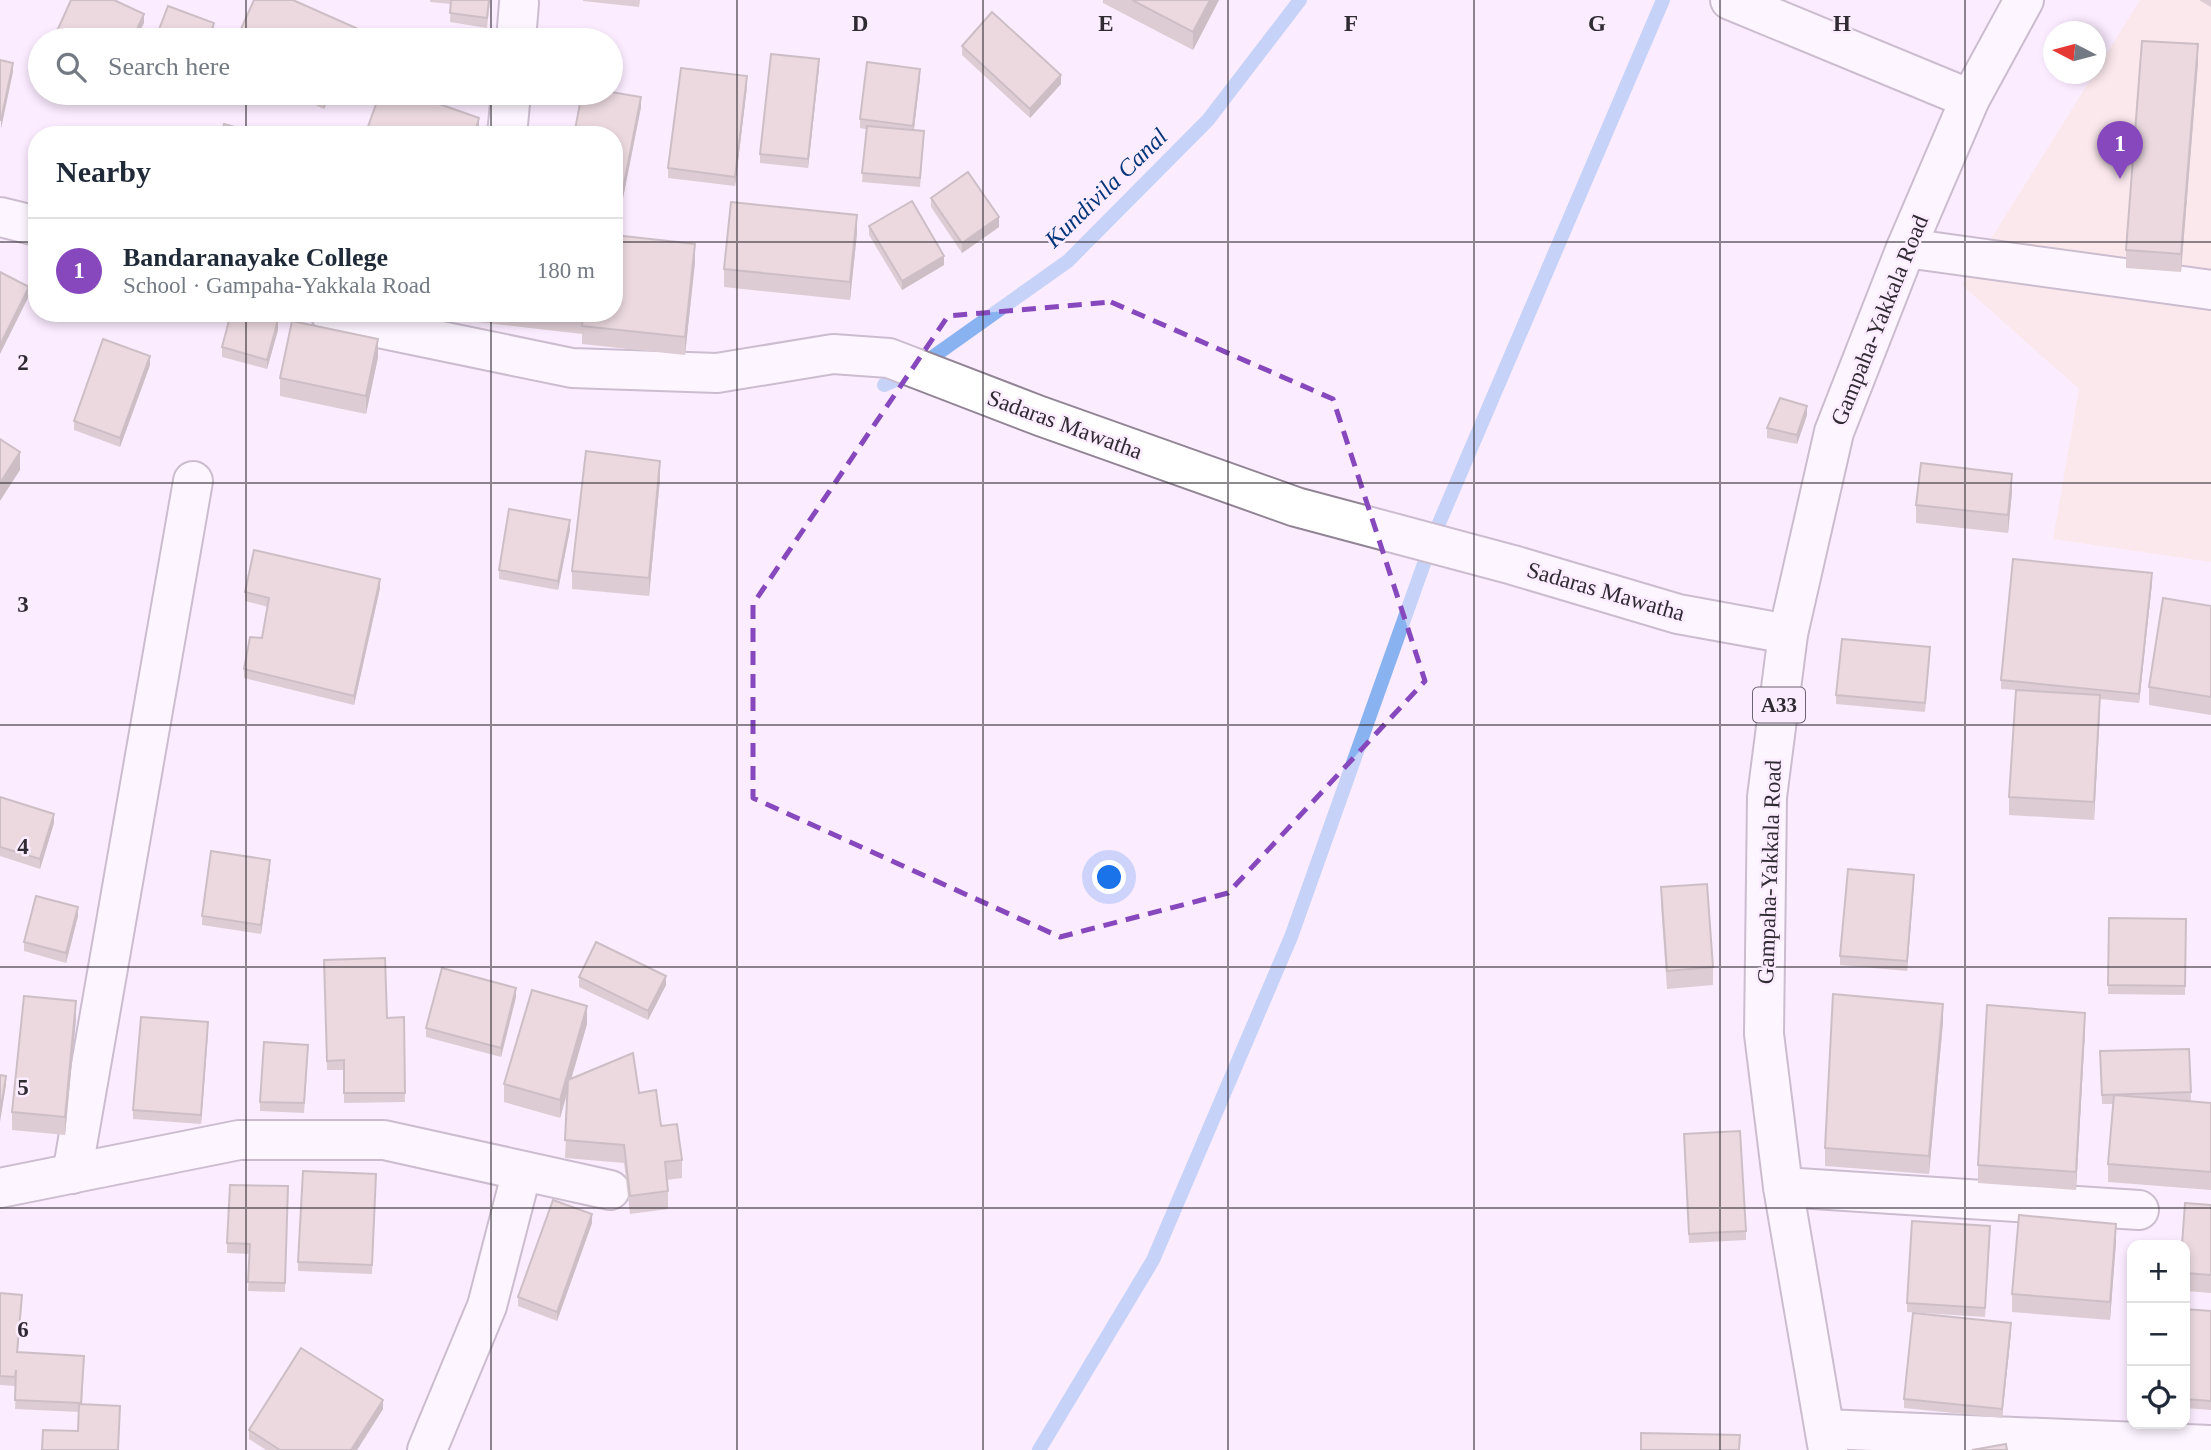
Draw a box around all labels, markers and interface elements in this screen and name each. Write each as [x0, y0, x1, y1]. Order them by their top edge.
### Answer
text: D [852, 11, 868, 36]
text: E [1098, 11, 1114, 36]
text: F [1344, 11, 1358, 36]
text: G [1588, 11, 1606, 36]
text: H [1833, 11, 1851, 36]
north arrow [2043, 21, 2106, 84]
search box [28, 28, 623, 105]
icon: search [52, 48, 90, 86]
text: Search here [108, 52, 230, 81]
pin: 1 [2097, 121, 2143, 179]
water label: Kundivila Canal [1039, 123, 1173, 253]
text: Nearby [56, 155, 151, 188]
street label: Gampaha-Yakkala Road [1826, 211, 1933, 429]
text: Bandaranayake College [123, 243, 388, 272]
text: 1 [73, 258, 85, 283]
text: 180 m [537, 258, 595, 283]
text: School · Gampaha-Yakkala Road [123, 273, 430, 298]
text: 2 [17, 350, 29, 375]
street label: Sadaras Mawatha [984, 385, 1146, 464]
street label: Sadaras Mawatha [1524, 557, 1688, 626]
text: 3 [17, 592, 29, 617]
road number: A33 [1753, 688, 1805, 722]
street label: Gampaha-Yakkala Road [1753, 759, 1786, 985]
text: 4 [17, 834, 29, 859]
your location [1092, 860, 1126, 894]
text: 5 [17, 1075, 29, 1100]
map controls [2127, 1240, 2190, 1429]
button: + [2127, 1240, 2190, 1303]
button: − [2127, 1303, 2190, 1366]
text: 6 [17, 1317, 29, 1342]
button: locate [2127, 1366, 2190, 1429]

